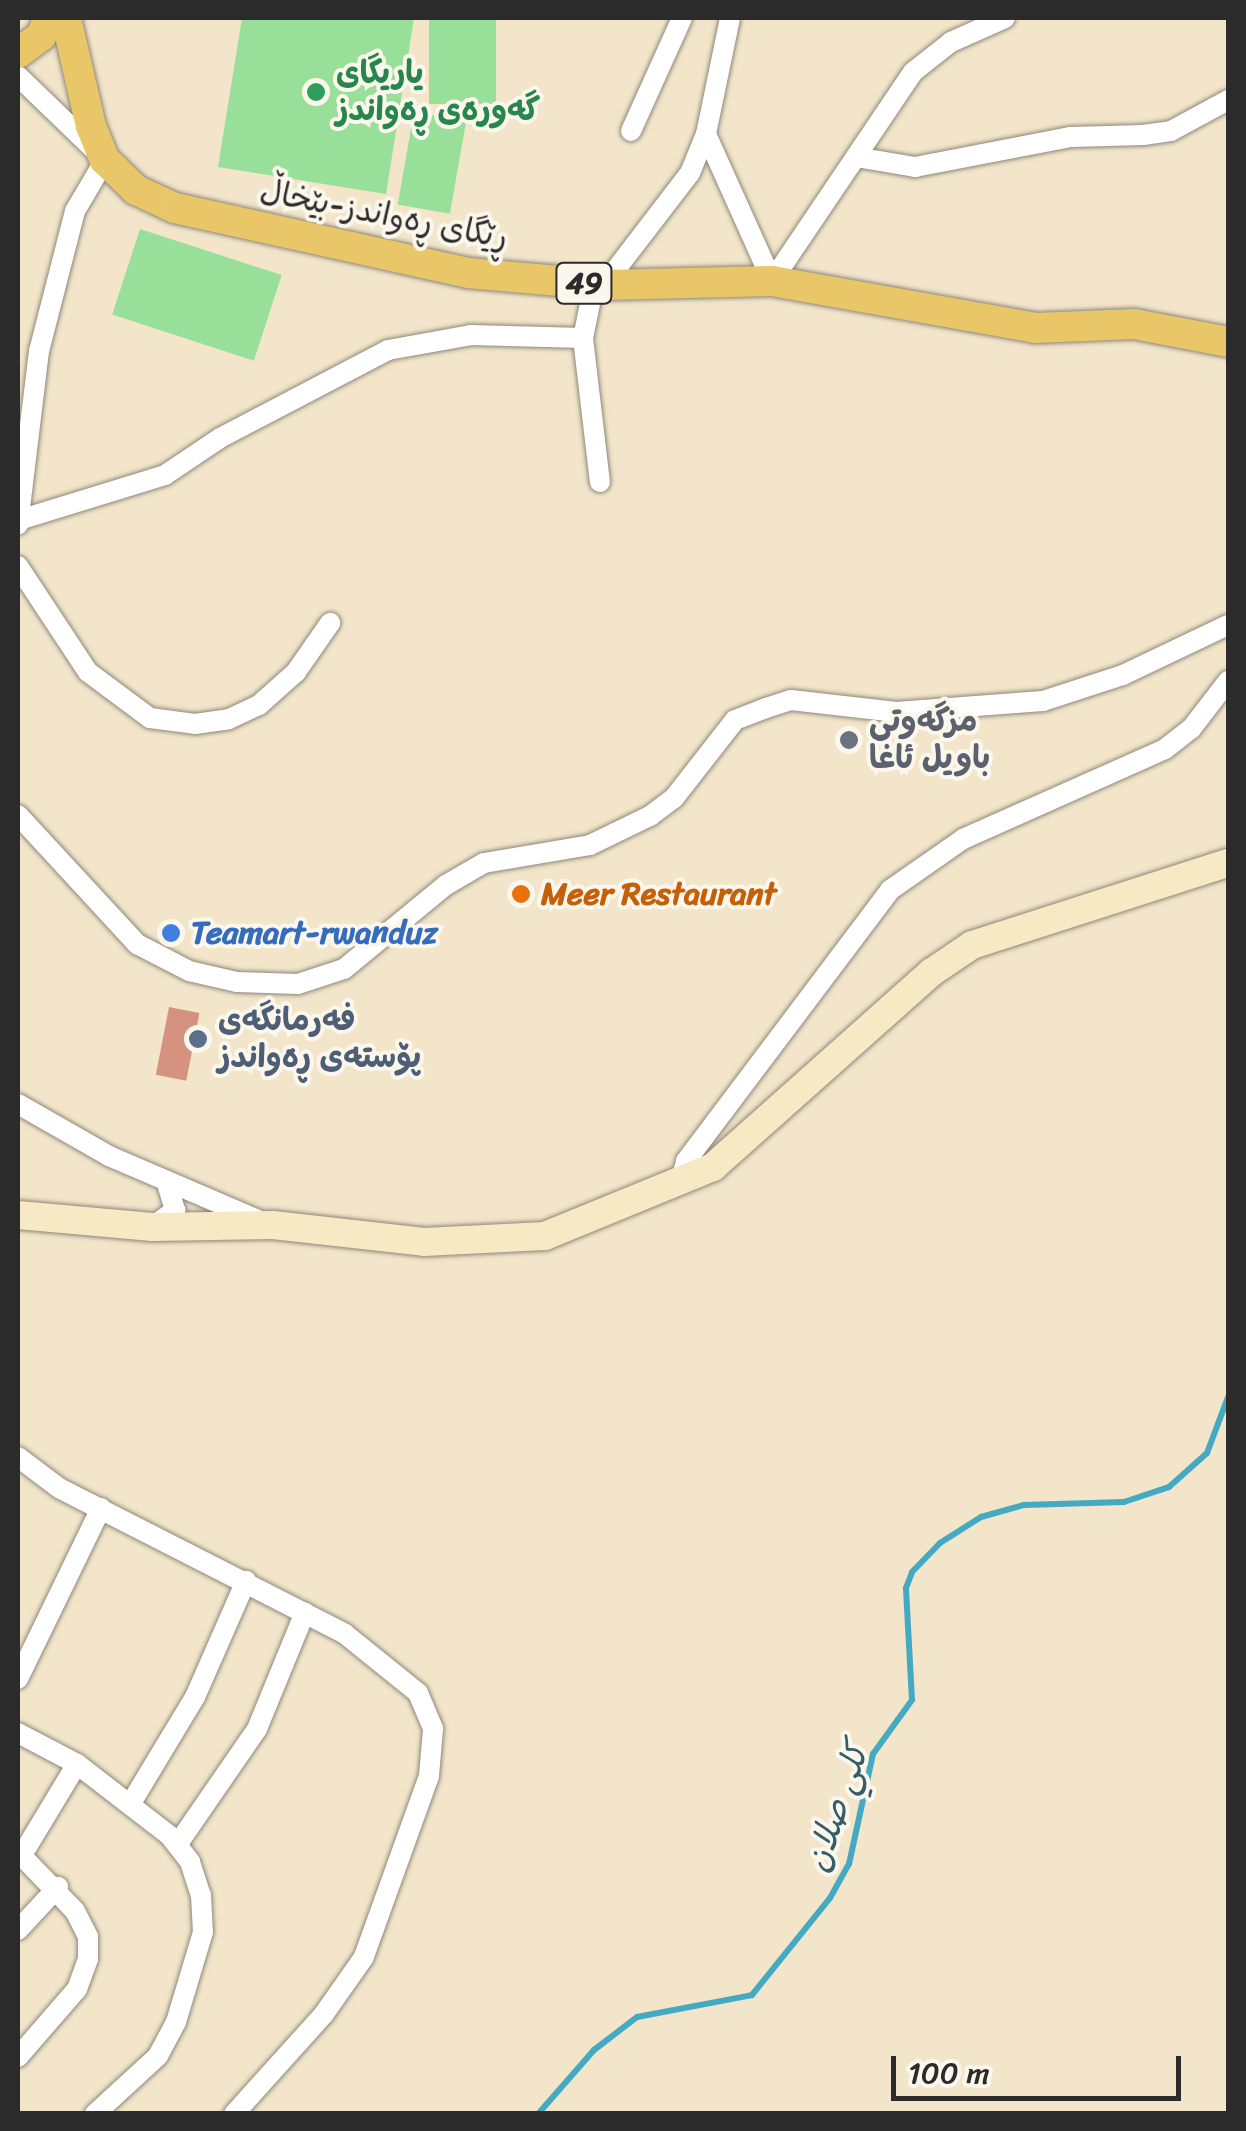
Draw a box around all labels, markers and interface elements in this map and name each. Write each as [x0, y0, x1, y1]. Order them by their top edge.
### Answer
place label: یاریگای گەورەی ڕەواندز [336, 55, 540, 130]
marker: یاریگای گەورەی ڕەواندز [305, 81, 327, 103]
street label: ڕێگای ڕەواندز-بێخاڵ [257, 172, 511, 258]
road number: 49 [554, 258, 614, 308]
place label: مزگەوتی باویل ئاغا [869, 703, 990, 778]
marker: مزگەوتی باویل ئاغا [838, 729, 860, 751]
place label: Meer Restaurant [541, 875, 780, 913]
marker: Meer Restaurant [510, 883, 532, 905]
place label: Teamart-rwanduz [191, 914, 438, 952]
marker: Teamart-rwanduz [160, 922, 182, 944]
place label: فەرمانگەی پۆستەی ڕەواندز [218, 1002, 421, 1077]
marker: فەرمانگەی پۆستەی ڕەواندز [187, 1028, 209, 1050]
water label: كلي صلان [794, 1737, 878, 1877]
scale bar [896, 2036, 1186, 2098]
text: 100 m [908, 2046, 990, 2100]

